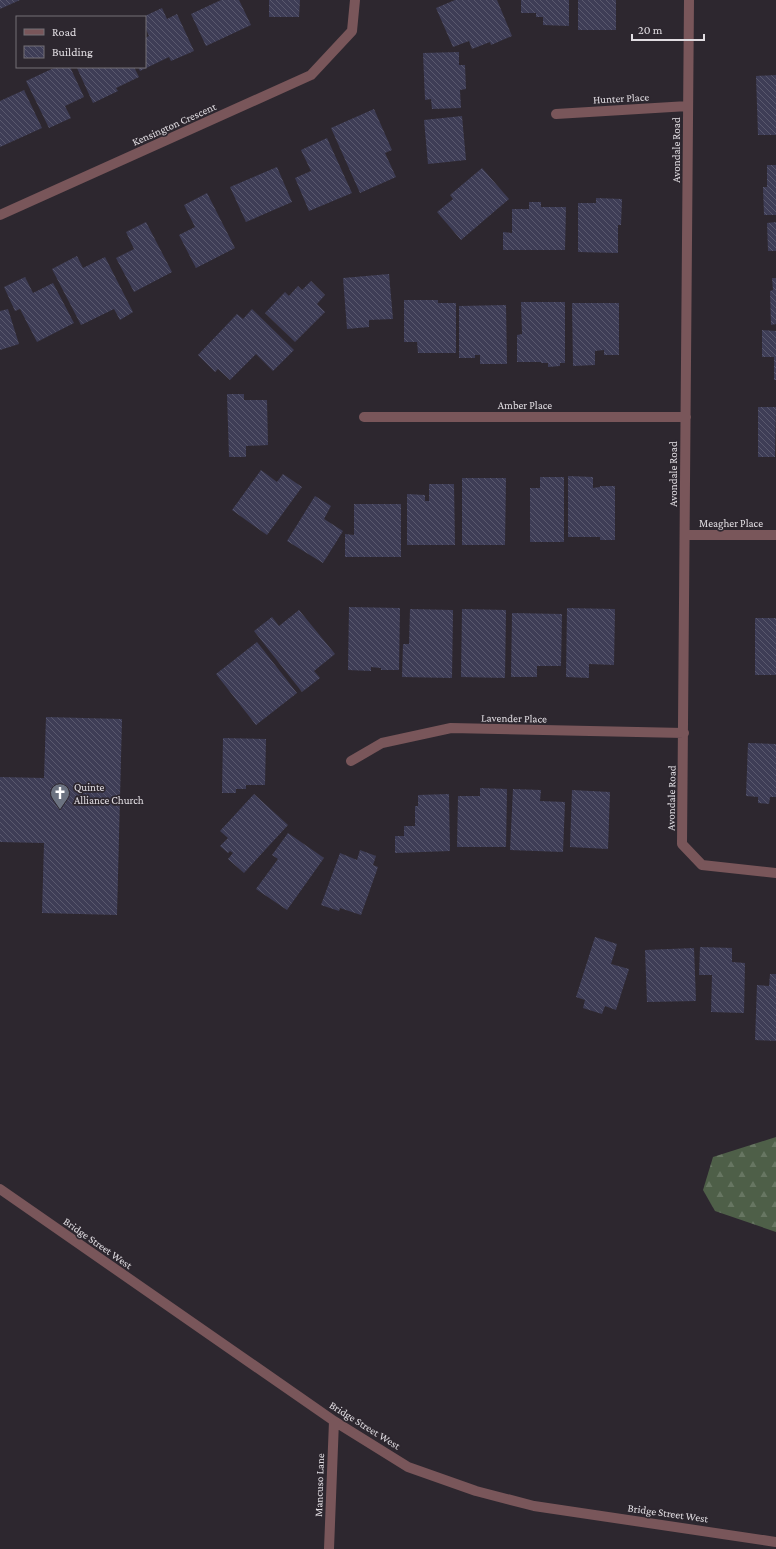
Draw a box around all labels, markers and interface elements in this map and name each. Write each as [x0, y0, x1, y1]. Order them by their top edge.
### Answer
legend [16, 16, 146, 68]
scale bar [632, 16, 704, 42]
text: 20 m [638, 23, 663, 37]
text: Road [52, 25, 77, 39]
text: Building [52, 45, 93, 59]
street label: Hunter Place [593, 91, 650, 105]
street label: Kensington Crescent [130, 100, 219, 149]
street label: Avondale Road [670, 117, 682, 183]
street label: Amber Place [498, 399, 552, 411]
street label: Avondale Road [667, 441, 679, 507]
street label: Meagher Place [699, 517, 763, 530]
street label: Lavender Place [481, 711, 547, 725]
street label: Avondale Road [664, 765, 678, 831]
place label: Quinte Alliance Church [74, 781, 144, 806]
church icon: Quinte Alliance Church [49, 782, 71, 810]
street label: Bridge Street West [61, 1215, 135, 1272]
street label: Bridge Street West [327, 1398, 403, 1453]
street label: Mancuso Lane [312, 1453, 326, 1517]
street label: Bridge Street West [627, 1501, 709, 1526]

